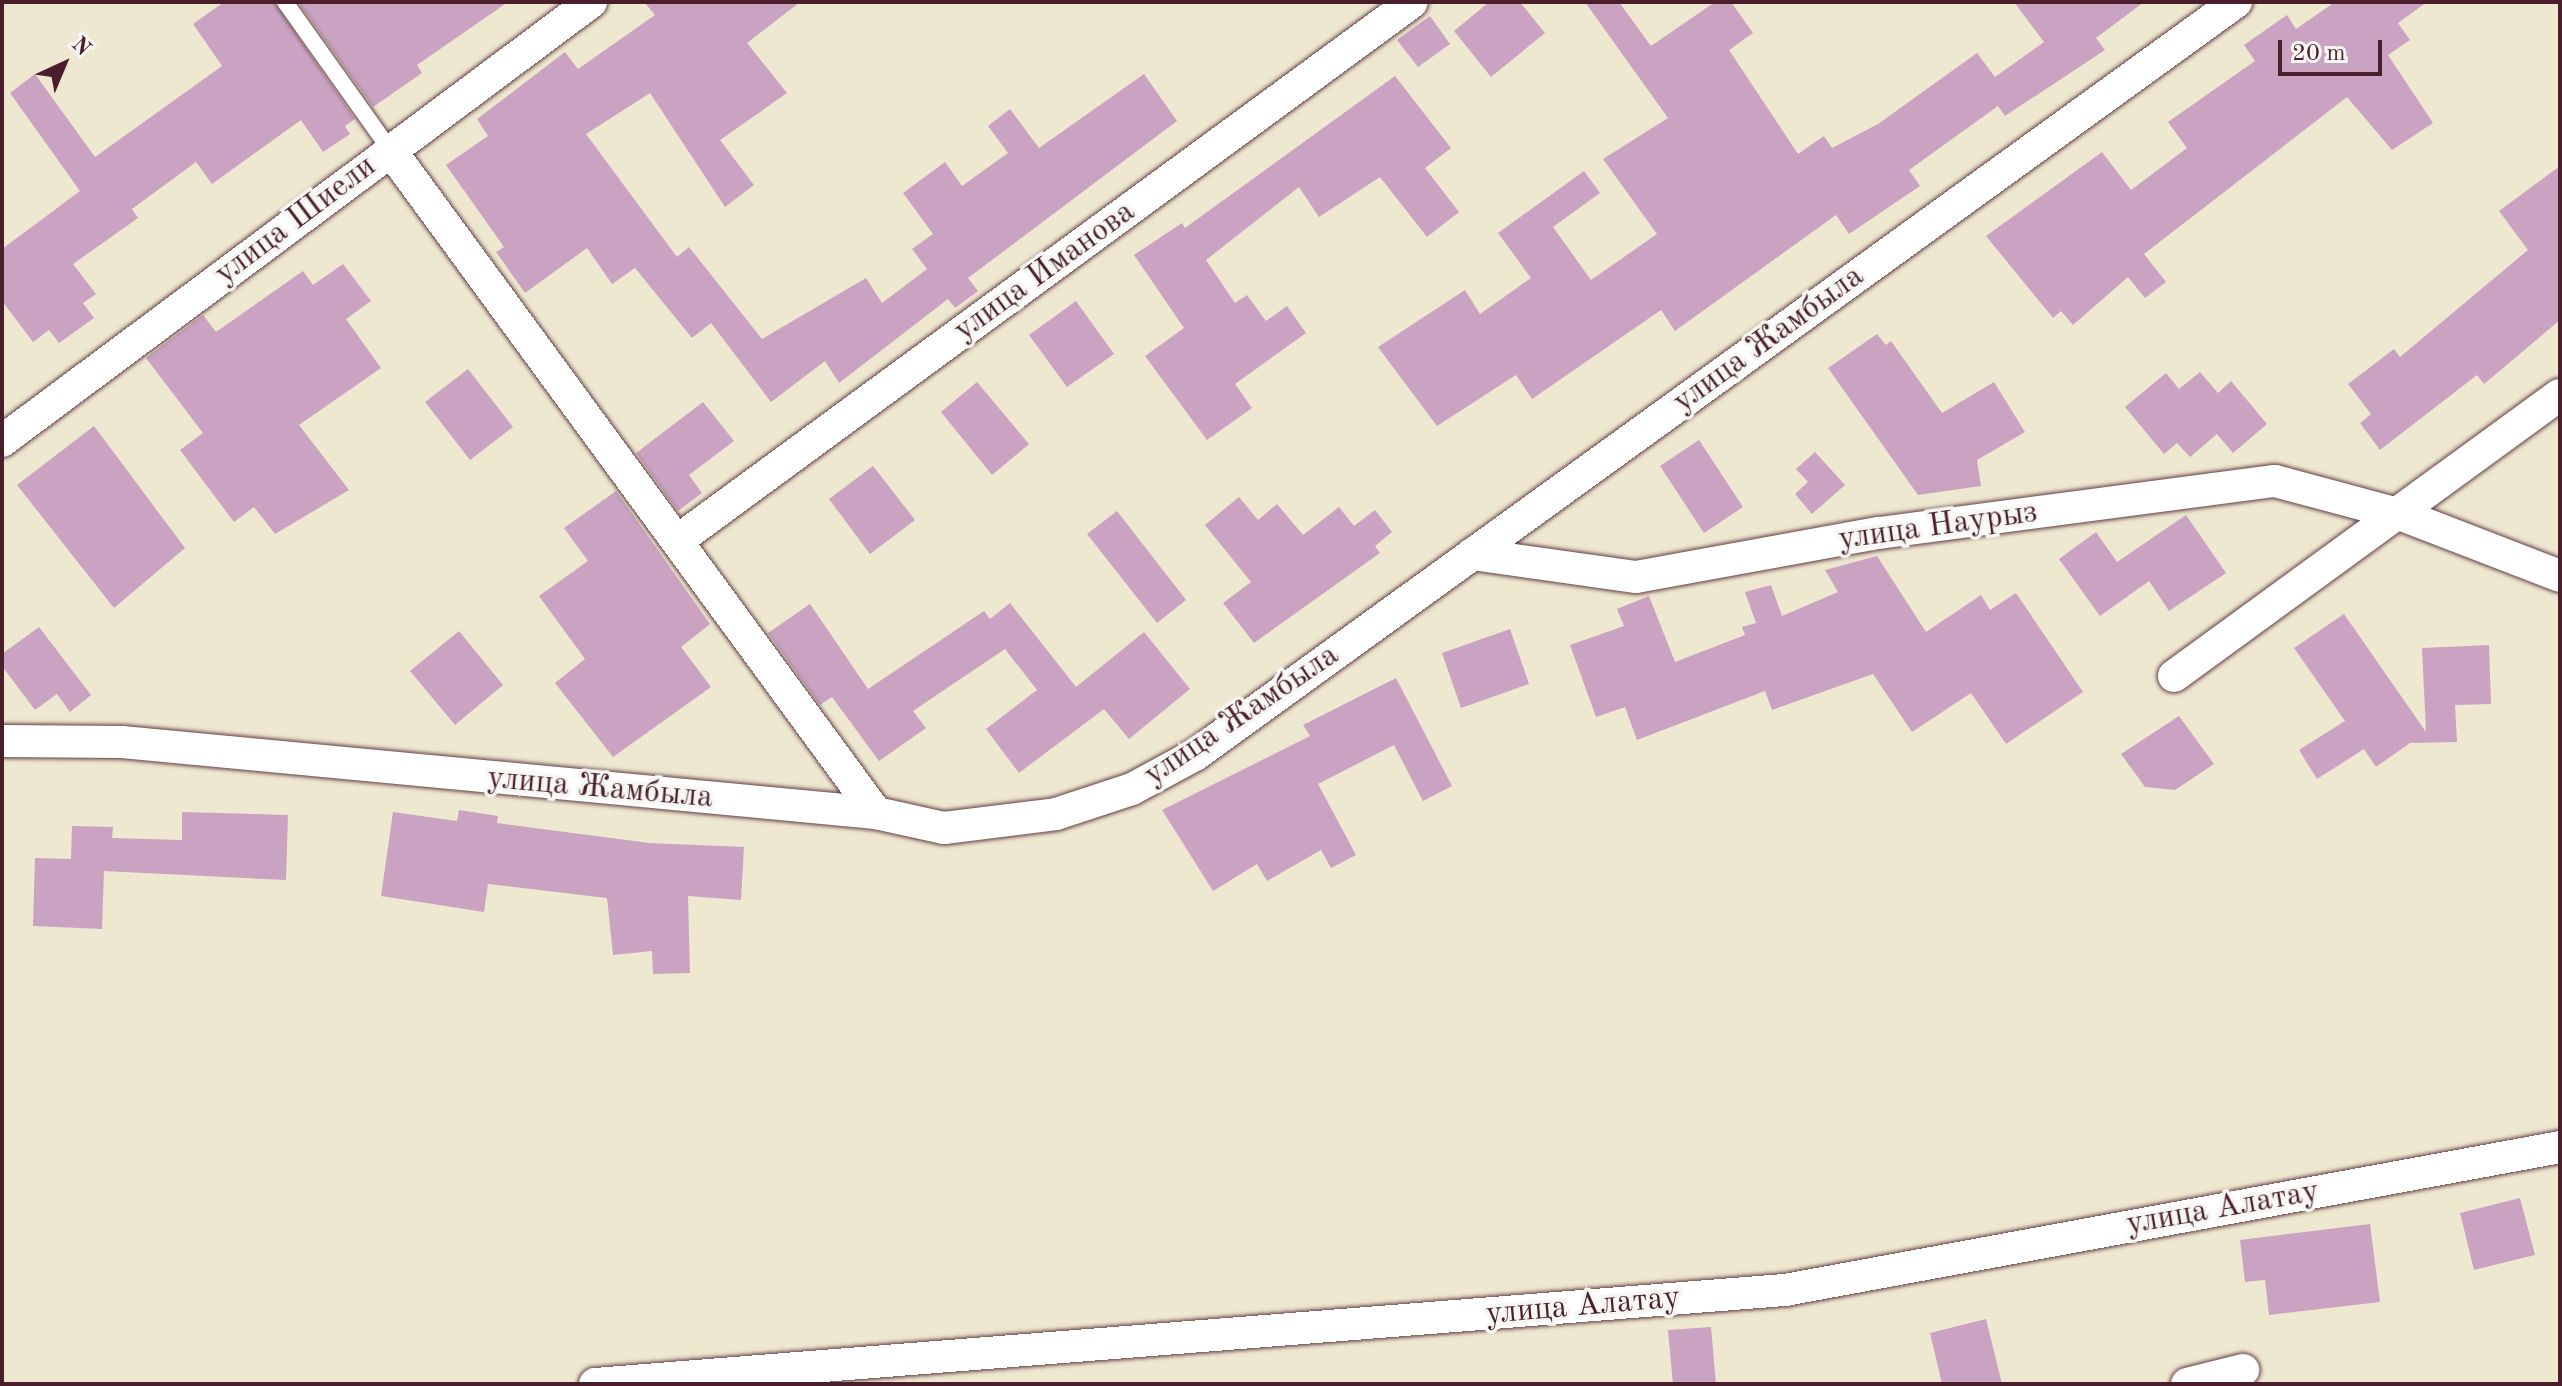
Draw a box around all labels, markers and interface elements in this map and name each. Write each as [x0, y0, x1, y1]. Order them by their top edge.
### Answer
north arrow [24, 24, 104, 104]
scale bar [2282, 24, 2386, 74]
text: N [67, 33, 94, 60]
text: 20 m [2292, 42, 2346, 66]
street label: улица Шиели [208, 148, 384, 294]
street label: улица Иманова [947, 193, 1143, 351]
street label: улица Жамбыла [1666, 258, 1872, 422]
street label: улица Наурыз [1836, 494, 2040, 560]
street label: улица Жамбыла [1137, 637, 1347, 795]
street label: улица Жамбыла [486, 760, 714, 818]
street label: улица Алатау [2124, 1173, 2322, 1245]
street label: улица Алатау [1484, 1279, 1682, 1335]

